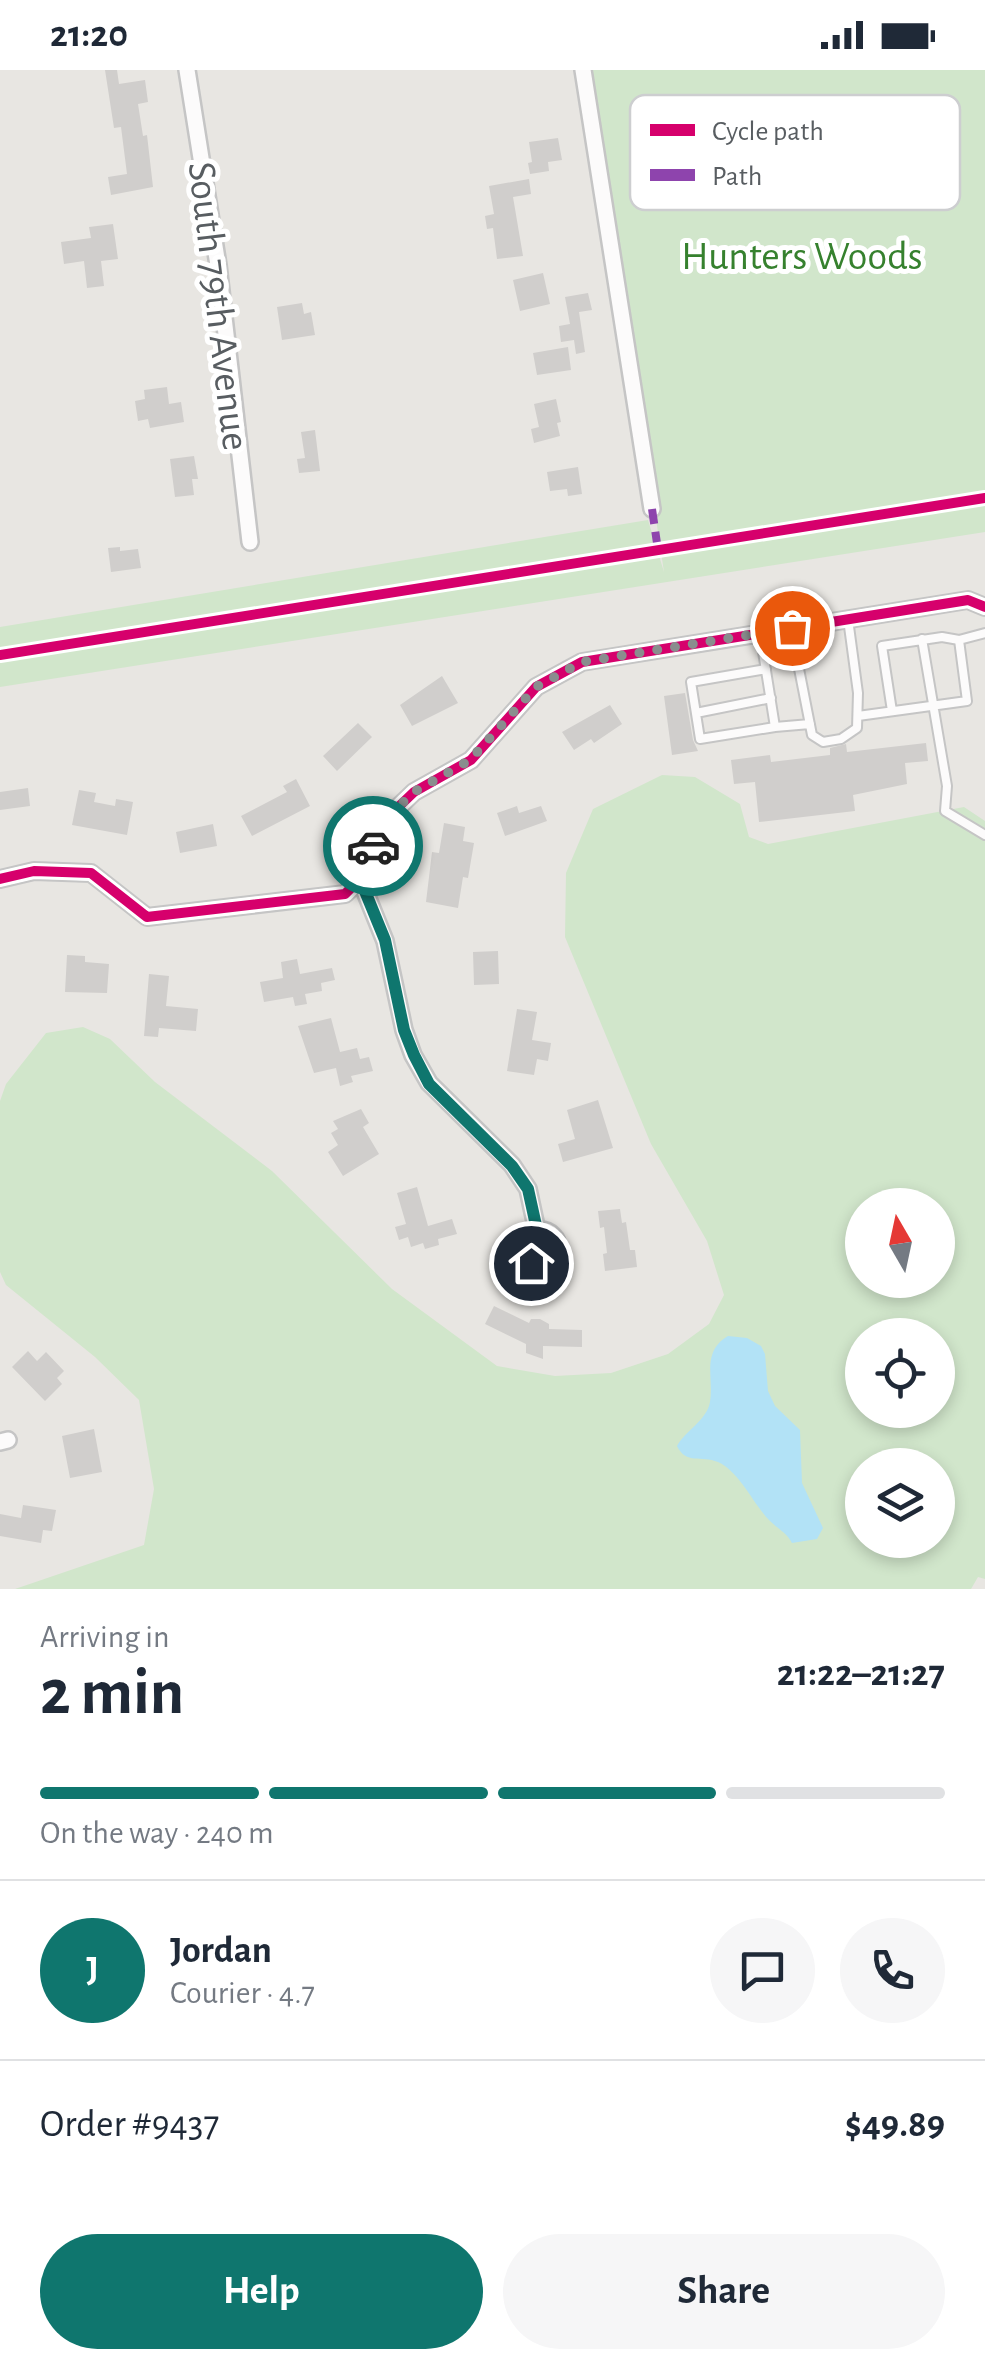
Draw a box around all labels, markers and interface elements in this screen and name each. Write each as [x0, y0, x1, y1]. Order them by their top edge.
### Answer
text: 21:20 [50, 16, 128, 54]
legend [630, 95, 960, 210]
text: Cycle path [712, 118, 824, 146]
street label: South 79th Avenue [180, 160, 256, 453]
text: Path [712, 163, 762, 191]
park label: Hunters Woods [681, 237, 923, 277]
pin [750, 586, 835, 671]
icon: bag [765, 601, 820, 656]
courier [323, 796, 423, 896]
icon: car [346, 819, 401, 874]
north arrow [845, 1188, 955, 1298]
map controls [845, 1188, 955, 1558]
pin [489, 1221, 574, 1306]
icon: home [504, 1236, 559, 1291]
button: locate [845, 1318, 955, 1428]
button: layers [845, 1448, 955, 1558]
text: Arriving in [40, 1621, 169, 1653]
text: 21:22–21:27 [777, 1655, 945, 1693]
text: 2 min [40, 1661, 184, 1726]
text: On the way · 240 m [40, 1817, 274, 1849]
button: chat [710, 1918, 815, 2023]
button: phone [840, 1918, 945, 2023]
text: Jordan [170, 1932, 272, 1970]
text: J [86, 1951, 99, 1989]
text: Courier · 4.7 [170, 1977, 315, 2009]
text: Order #9437 [40, 2106, 219, 2144]
text: $49.89 [845, 2106, 945, 2144]
button: Help [40, 2234, 483, 2349]
button: Share [503, 2234, 945, 2349]

